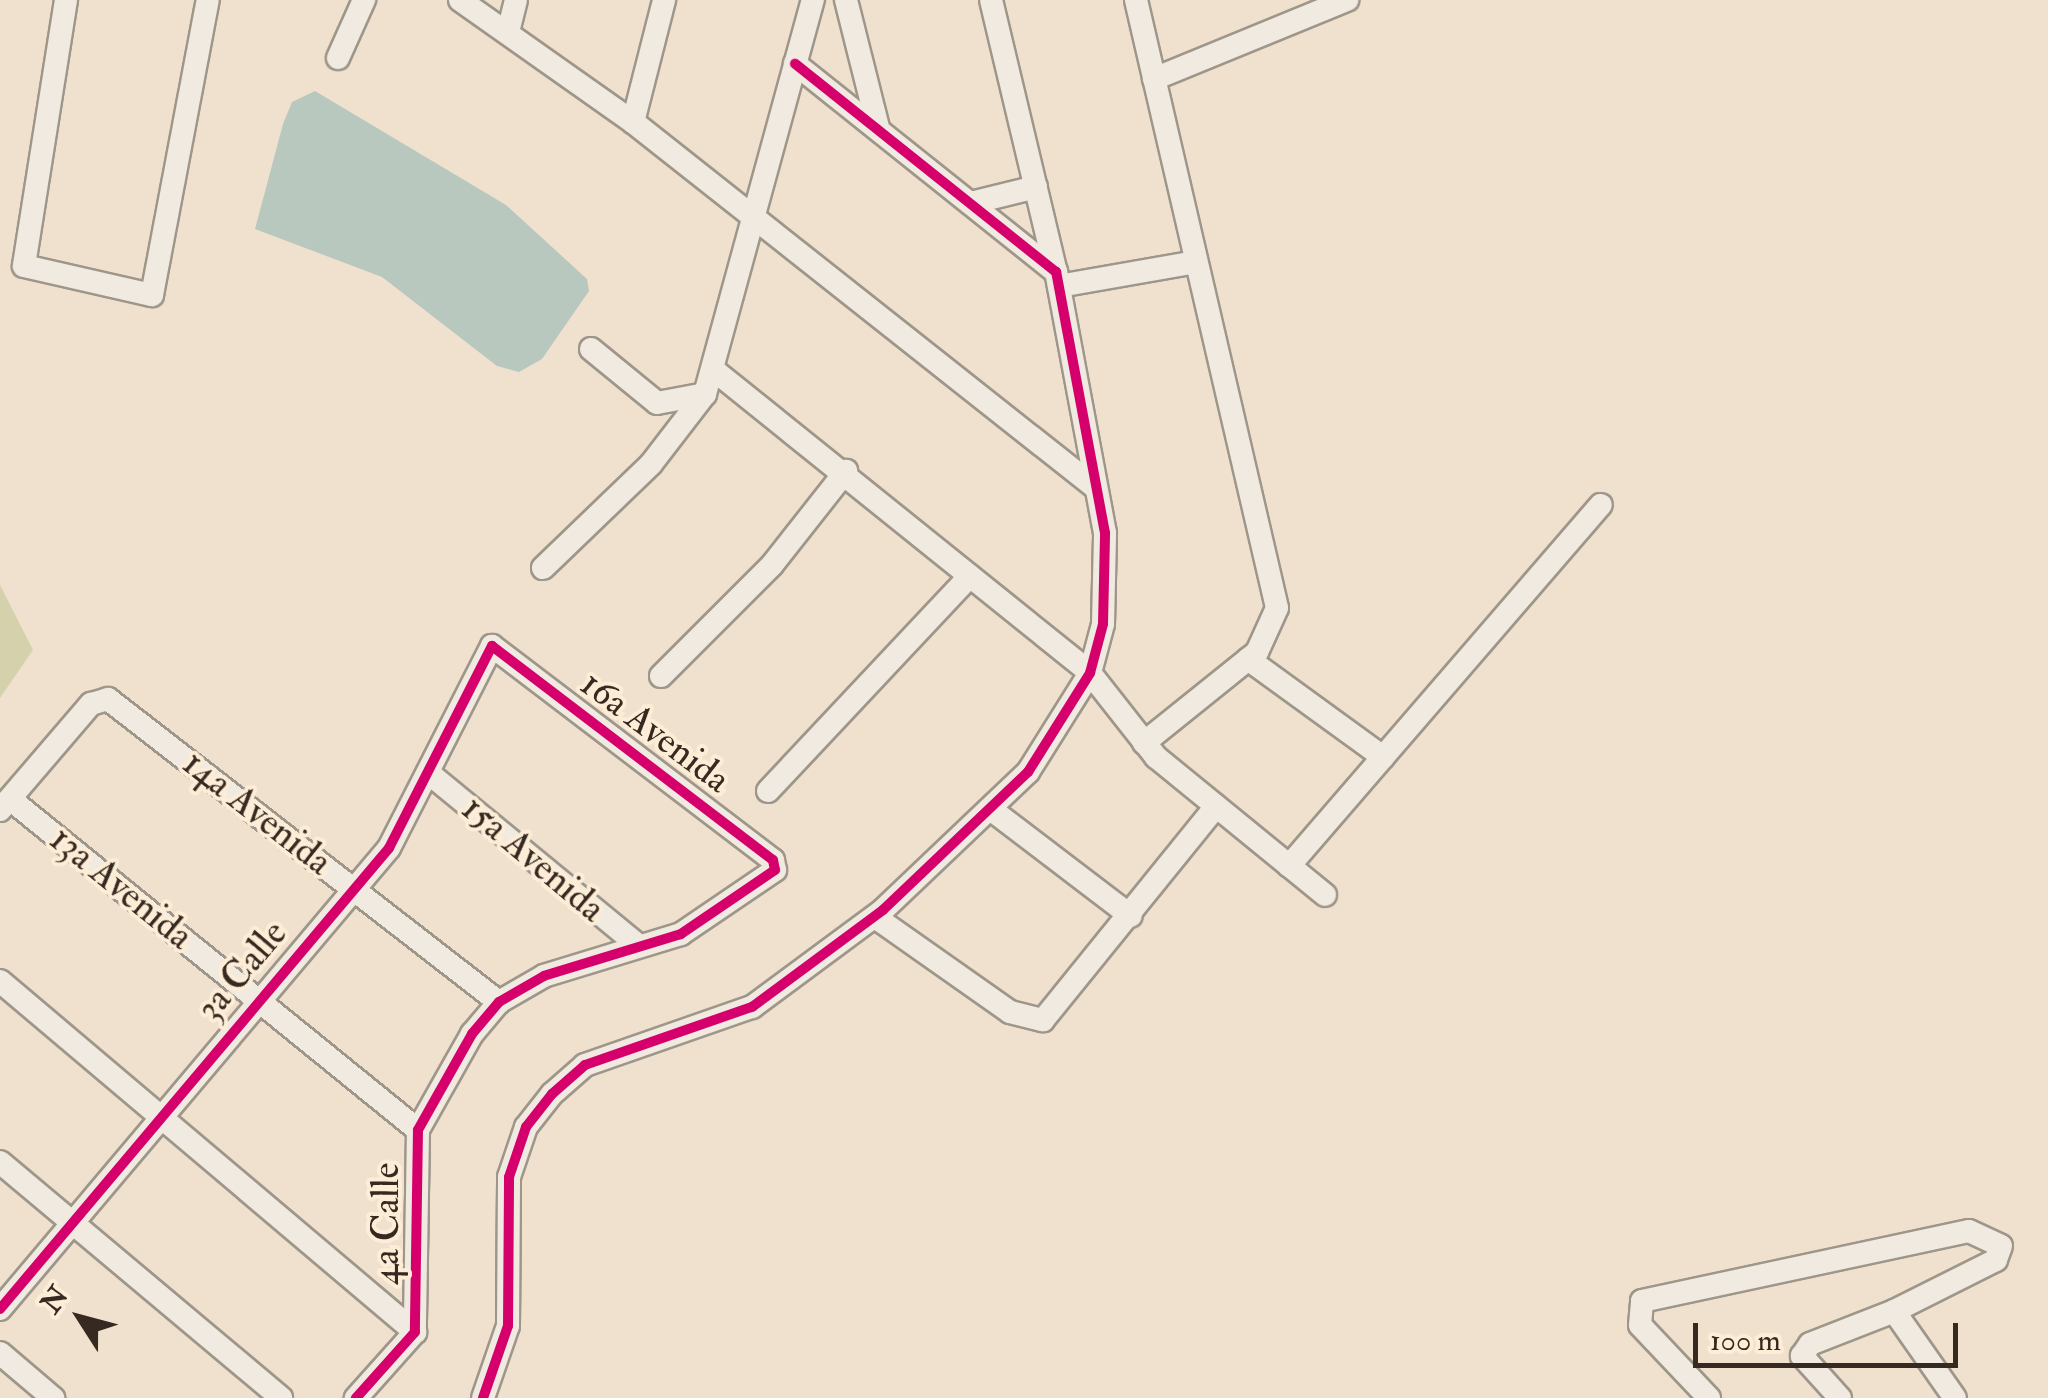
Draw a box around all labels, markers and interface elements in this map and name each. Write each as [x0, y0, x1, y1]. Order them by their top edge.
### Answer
street label: 16a Avenida [571, 661, 739, 803]
street label: 14a Avenida [173, 741, 341, 885]
street label: 15a Avenida [452, 786, 614, 932]
street label: 13a Avenida [40, 817, 202, 959]
street label: 3a Calle [187, 912, 297, 1030]
street label: 4a Calle [364, 1163, 410, 1285]
north arrow [30, 1268, 130, 1368]
text: N [34, 1280, 77, 1321]
scale bar [1698, 1303, 1963, 1365]
text: 100 m [1710, 1322, 1781, 1359]

